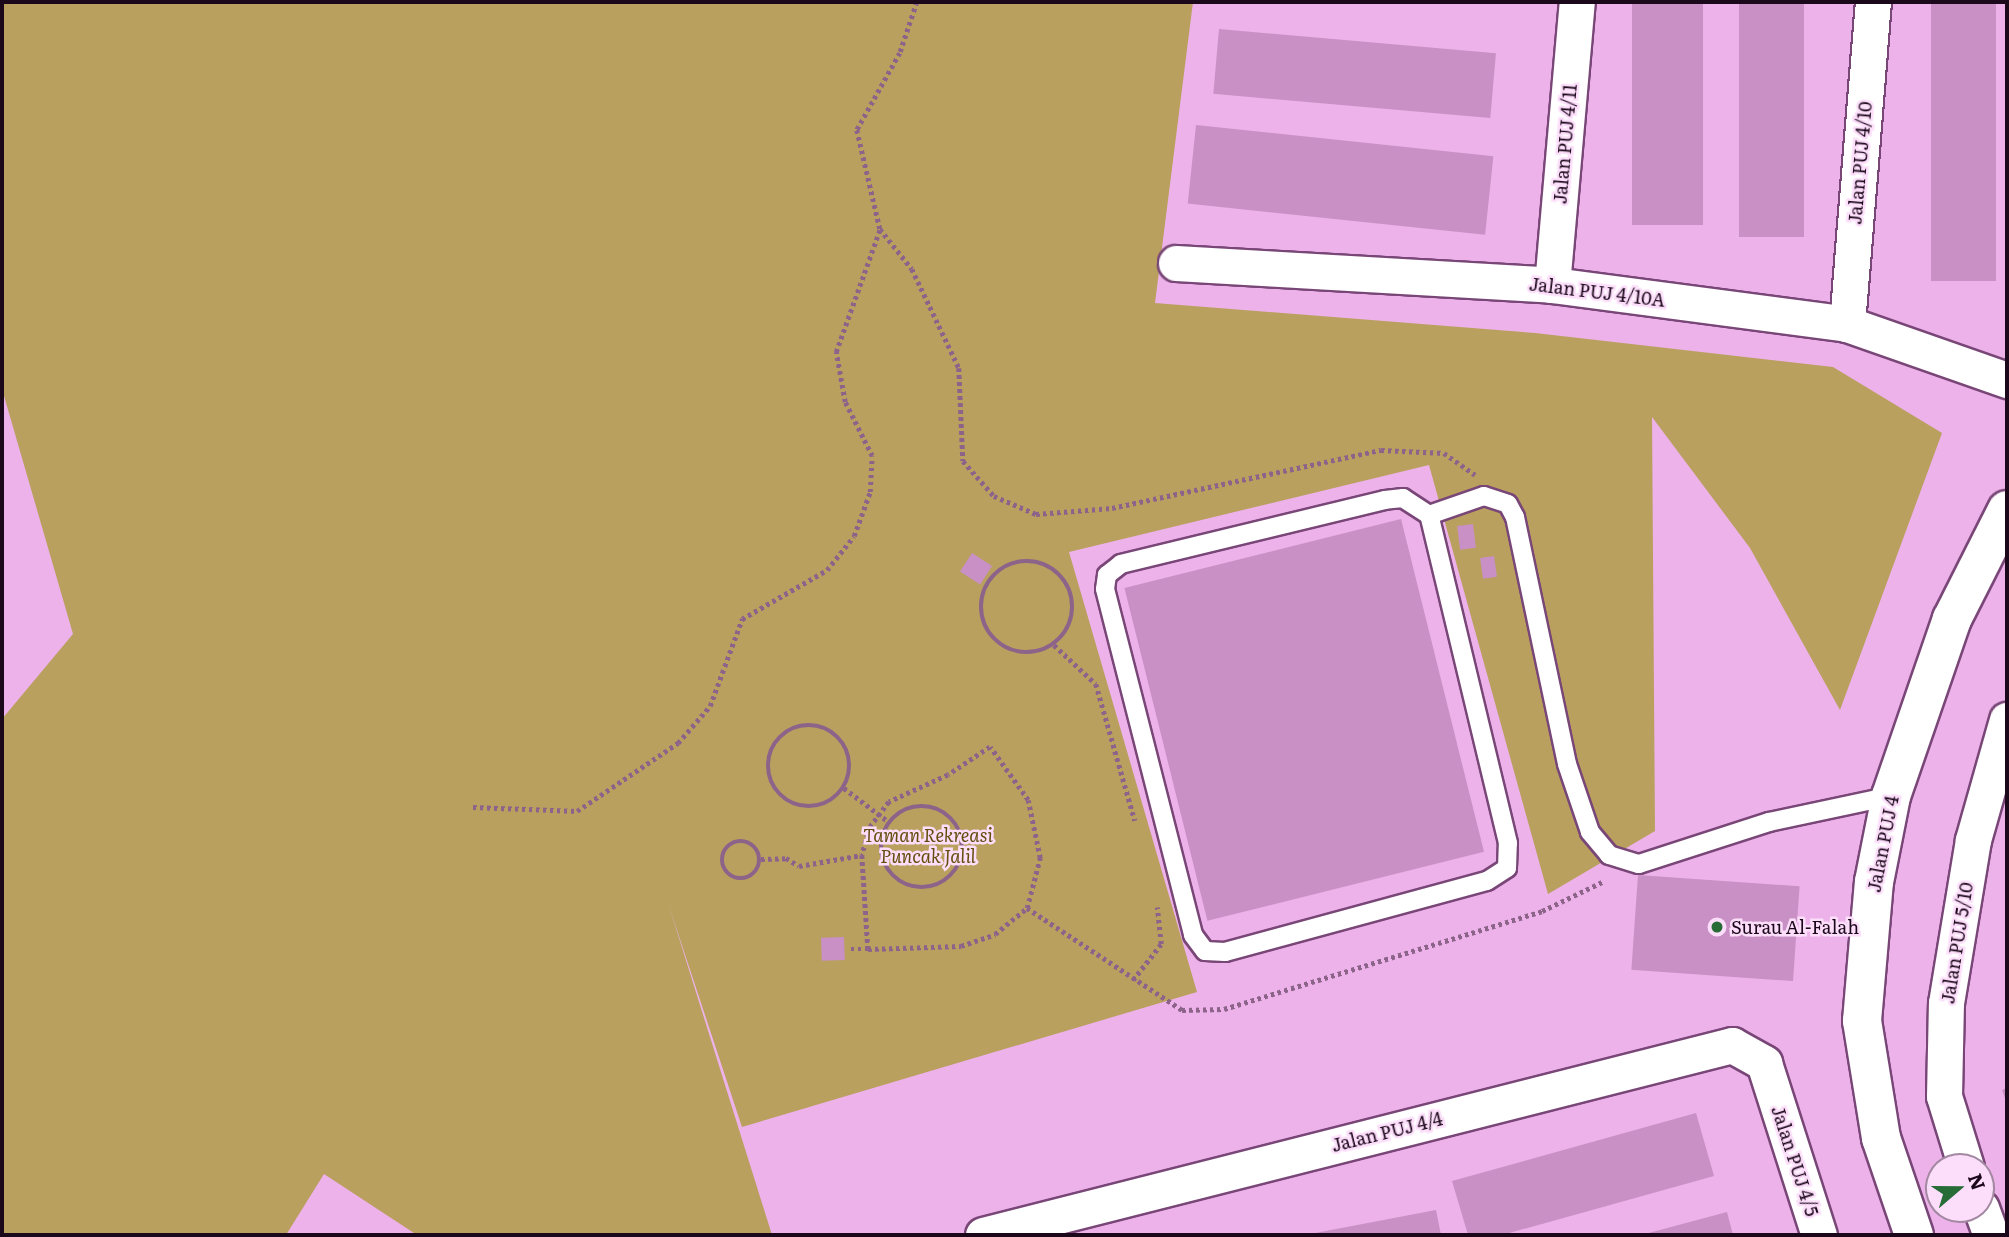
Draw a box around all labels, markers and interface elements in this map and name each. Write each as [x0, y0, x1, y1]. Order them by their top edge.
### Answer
street label: Jalan PUJ 4/11 [1549, 83, 1581, 205]
street label: Jalan PUJ 4/10 [1844, 101, 1876, 225]
street label: Jalan PUJ 4/10A [1528, 273, 1666, 311]
street label: Jalan PUJ 4 [1863, 794, 1903, 894]
park label: Taman Rekreasi Puncak Jalil [863, 825, 993, 868]
street label: Jalan PUJ 5/10 [1937, 881, 1977, 1005]
place label: Surau Al-Falah [1731, 916, 1859, 938]
marker: Surau Al-Falah [1709, 919, 1725, 935]
street label: Jalan PUJ 4/5 [1767, 1103, 1823, 1219]
street label: Jalan PUJ 4/4 [1329, 1108, 1445, 1156]
north arrow [1925, 1153, 1995, 1223]
text: N [1962, 1169, 1994, 1194]

